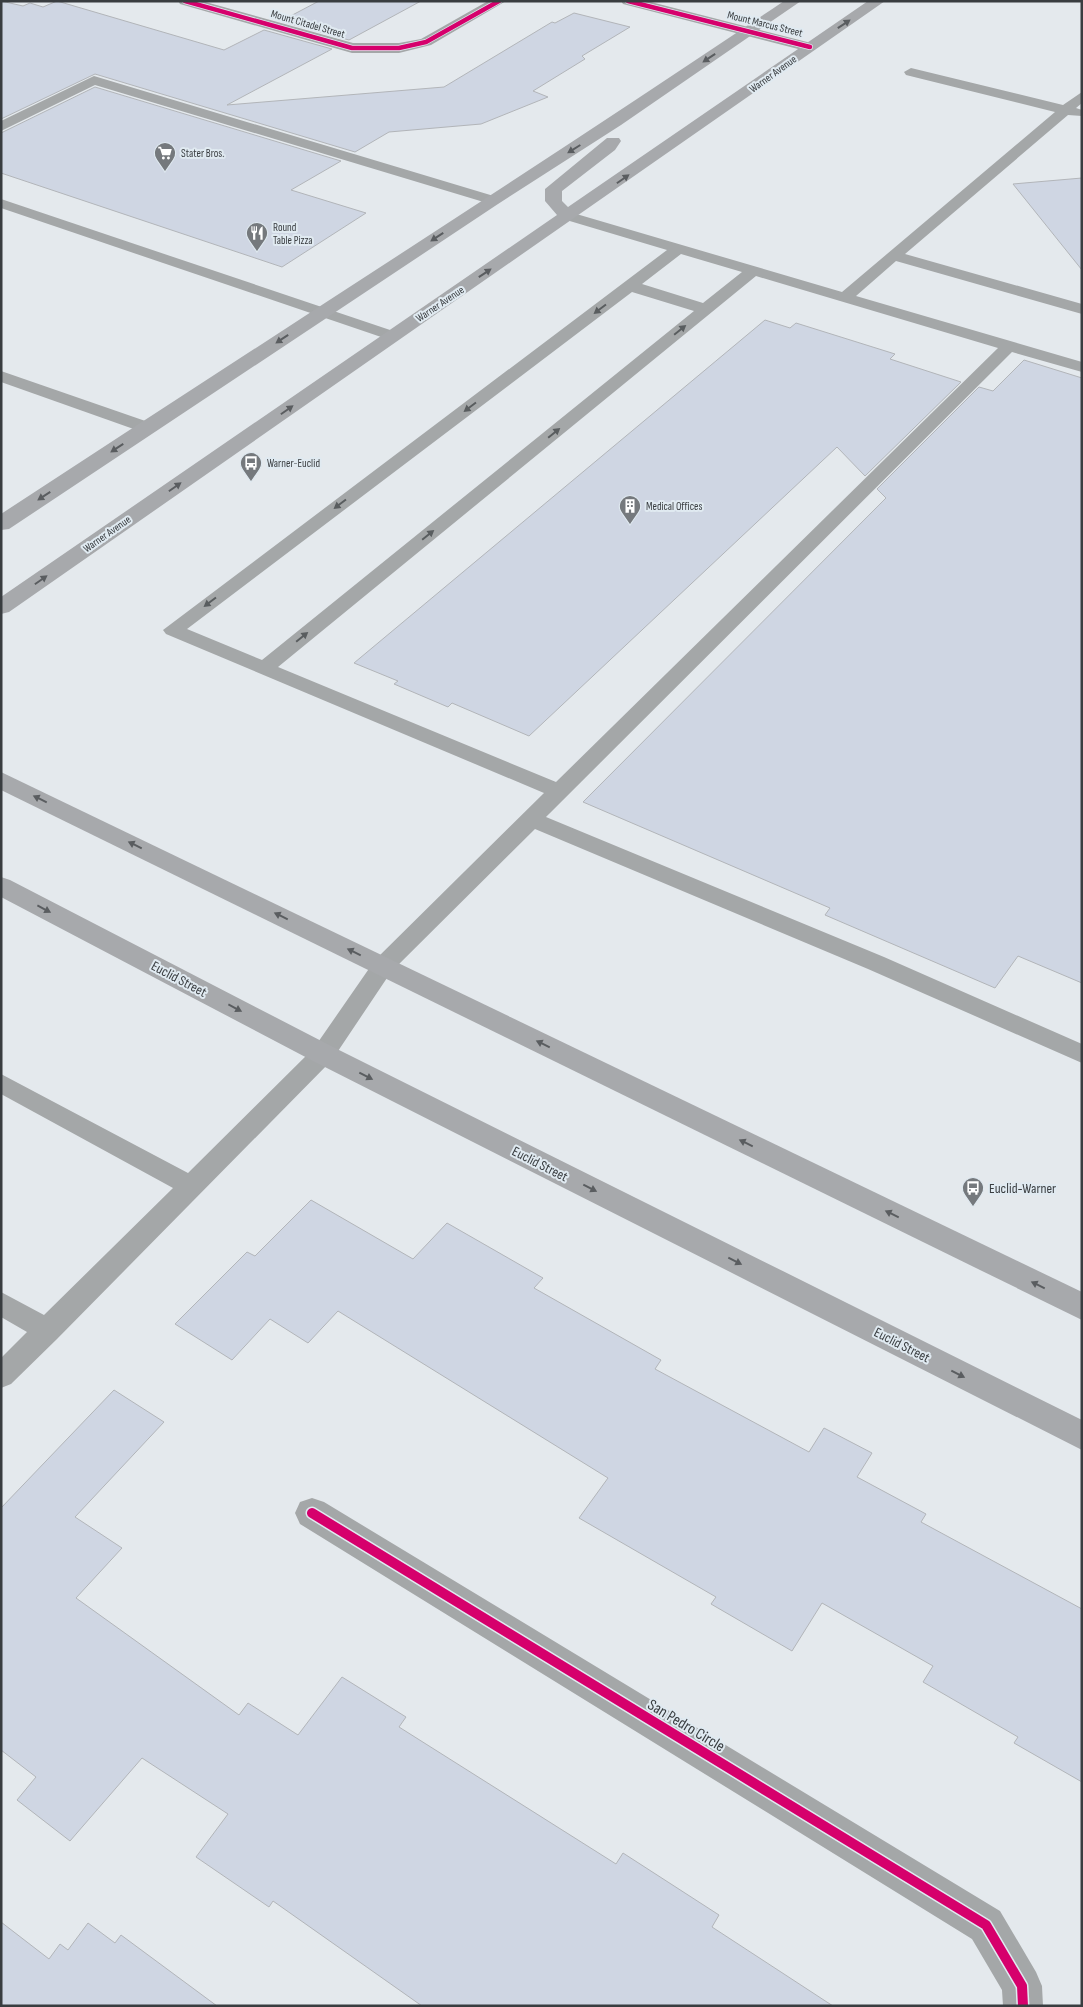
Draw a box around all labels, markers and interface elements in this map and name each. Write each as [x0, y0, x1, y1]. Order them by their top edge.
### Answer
street label: Mount Citadel Street [269, 7, 347, 41]
street label: Mount Marcus Street [726, 8, 805, 40]
one-way arrow [838, 19, 851, 29]
street label: Warner Avenue [747, 53, 799, 95]
one-way arrow [702, 54, 715, 63]
supermarket icon: Stater Bros. [153, 141, 177, 172]
one-way arrow [567, 144, 580, 154]
place label: Stater Bros. [181, 147, 224, 160]
one-way arrow [616, 174, 630, 184]
restaurant icon: Round Table Pizza [245, 221, 269, 252]
place label: Round Table Pizza [273, 221, 313, 247]
one-way arrow [430, 232, 444, 242]
one-way arrow [479, 268, 492, 278]
street label: Warner Avenue [413, 283, 467, 325]
one-way arrow [594, 304, 607, 315]
one-way arrow [674, 325, 687, 336]
one-way arrow [275, 334, 289, 344]
one-way arrow [463, 402, 477, 412]
one-way arrow [280, 405, 293, 415]
one-way arrow [547, 427, 560, 438]
one-way arrow [111, 443, 124, 453]
bus stop icon: Warner-Euclid [239, 451, 263, 482]
place label: Warner-Euclid [267, 457, 320, 470]
one-way arrow [168, 482, 182, 492]
one-way arrow [38, 491, 51, 501]
building icon: Medical Offices [618, 494, 642, 525]
one-way arrow [334, 499, 347, 510]
place label: Medical Offices [646, 500, 702, 513]
street label: Warner Avenue [81, 513, 133, 555]
one-way arrow [421, 529, 434, 540]
one-way arrow [35, 575, 48, 584]
one-way arrow [203, 597, 217, 607]
one-way arrow [295, 632, 308, 643]
one-way arrow [33, 794, 47, 802]
one-way arrow [128, 841, 142, 849]
one-way arrow [37, 905, 52, 913]
one-way arrow [274, 912, 288, 920]
one-way arrow [347, 948, 361, 956]
street label: Euclid Street [148, 957, 210, 1001]
one-way arrow [228, 1004, 242, 1012]
one-way arrow [535, 1040, 550, 1048]
one-way arrow [359, 1072, 373, 1080]
one-way arrow [739, 1139, 753, 1147]
street label: Euclid Street [509, 1143, 571, 1185]
bus stop icon: Euclid-Warner [961, 1176, 985, 1207]
place label: Euclid-Warner [989, 1180, 1056, 1197]
one-way arrow [582, 1184, 597, 1192]
one-way arrow [885, 1210, 899, 1218]
one-way arrow [728, 1257, 742, 1265]
one-way arrow [1031, 1281, 1045, 1289]
street label: Euclid Street [871, 1324, 933, 1366]
one-way arrow [951, 1370, 965, 1378]
street label: San Pedro Circle [644, 1696, 728, 1756]

